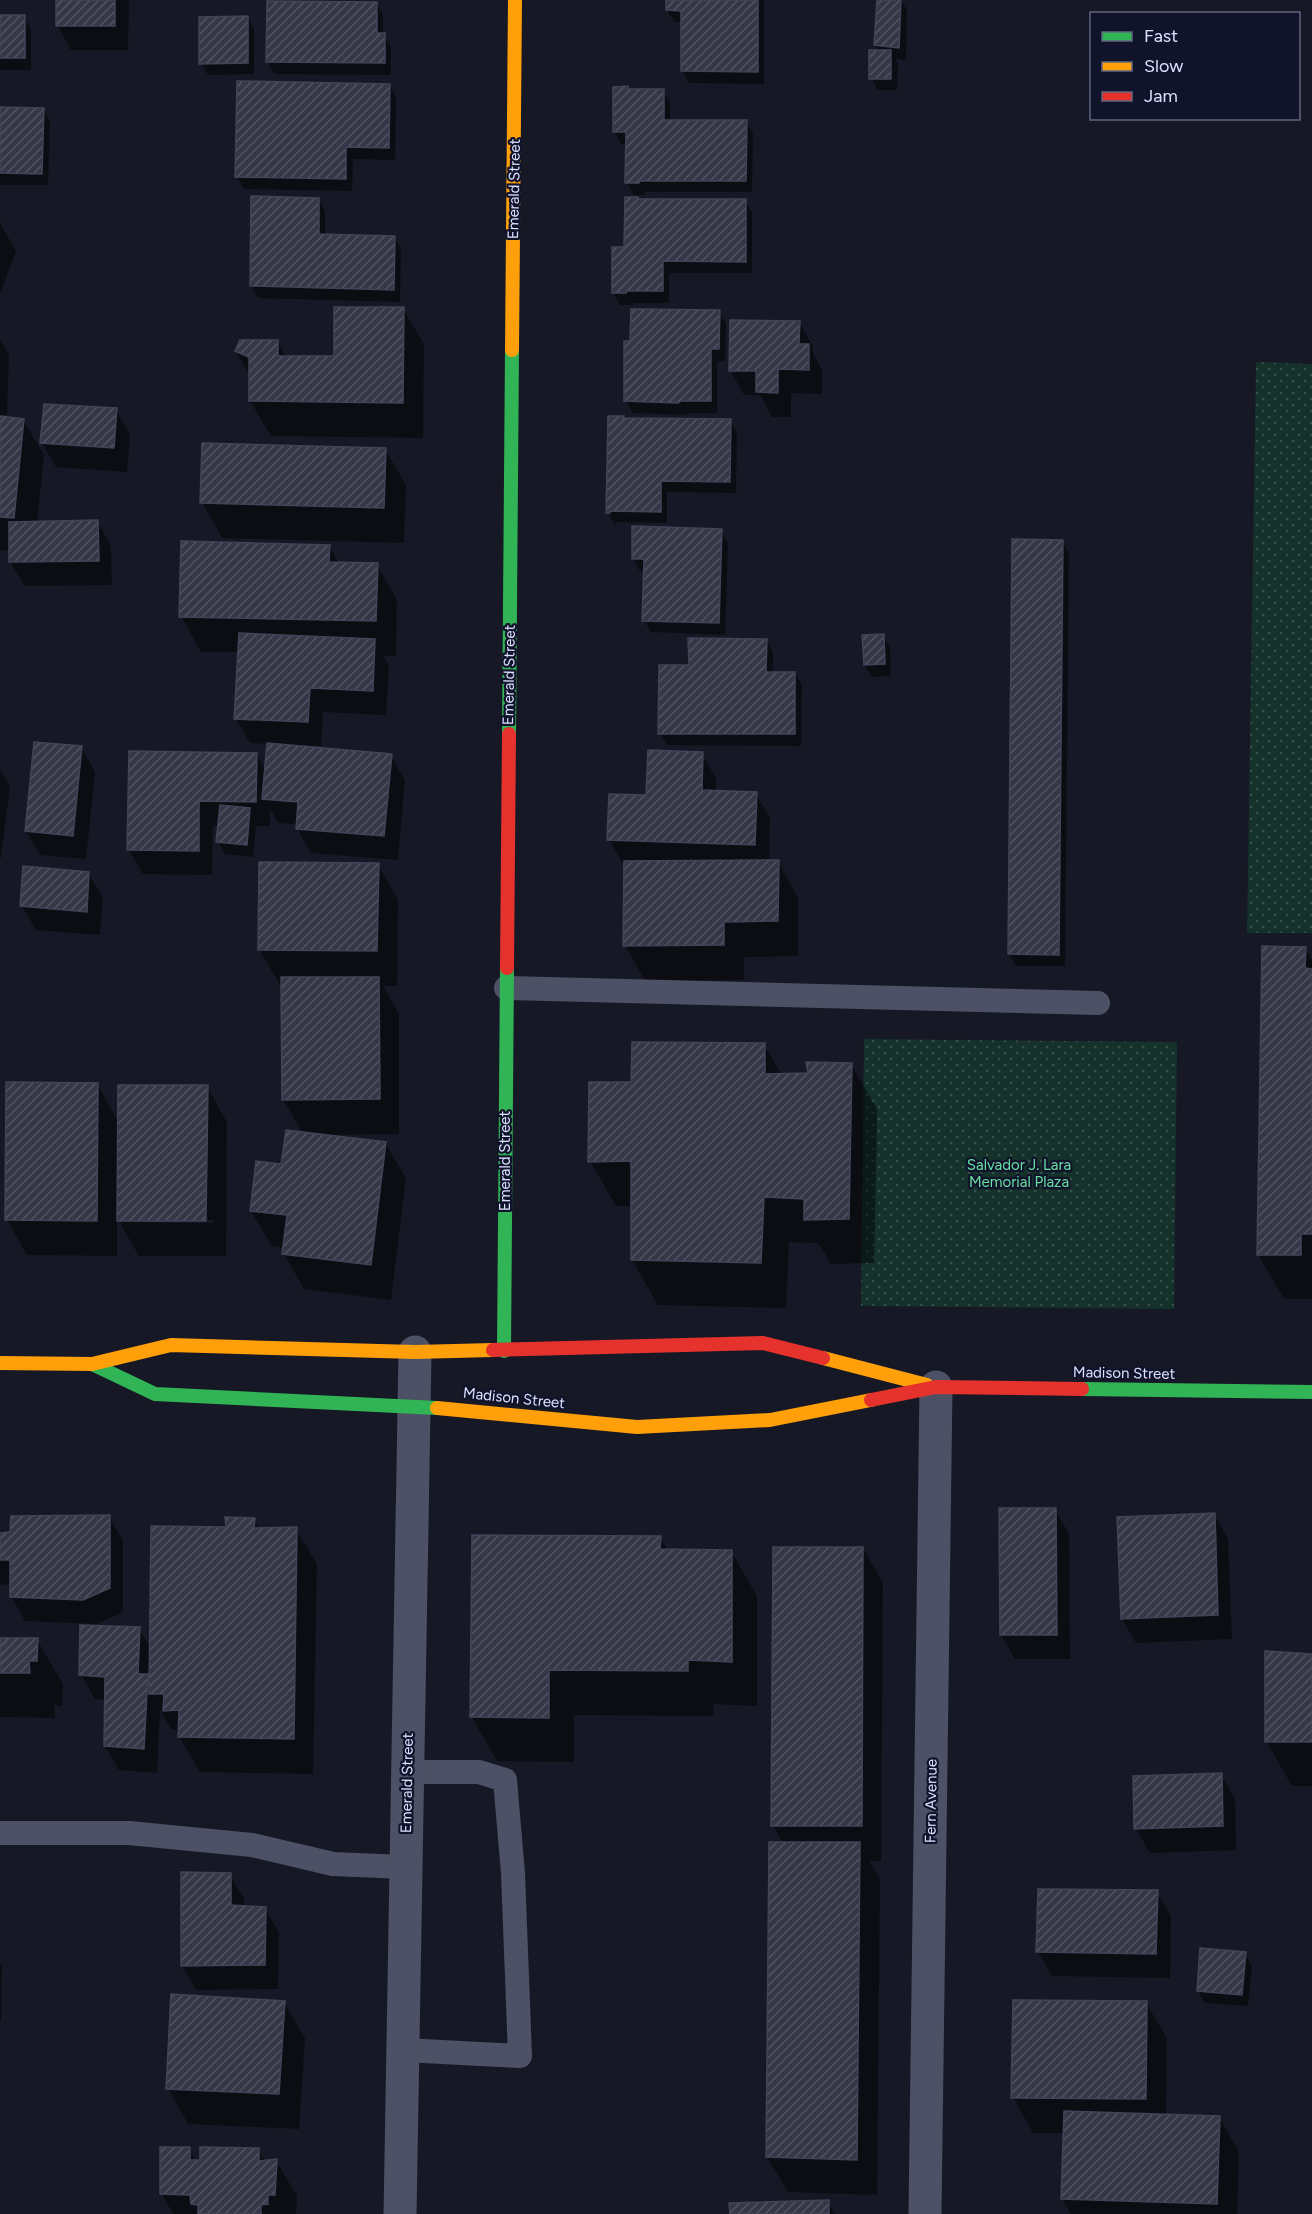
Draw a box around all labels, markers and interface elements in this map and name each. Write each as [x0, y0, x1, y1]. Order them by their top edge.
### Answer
legend [1090, 12, 1300, 120]
text: Fast [1144, 25, 1178, 47]
text: Slow [1144, 55, 1183, 77]
text: Jam [1144, 85, 1178, 107]
street label: Emerald Street [504, 138, 524, 239]
street label: Emerald Street [499, 624, 519, 725]
street label: Emerald Street [496, 1110, 514, 1211]
park label: Salvador J. Lara Memorial Plaza [967, 1156, 1071, 1191]
street label: Madison Street [1073, 1363, 1176, 1383]
street label: Madison Street [462, 1384, 566, 1412]
street label: Emerald Street [397, 1732, 417, 1833]
street label: Fern Avenue [921, 1759, 941, 1843]

